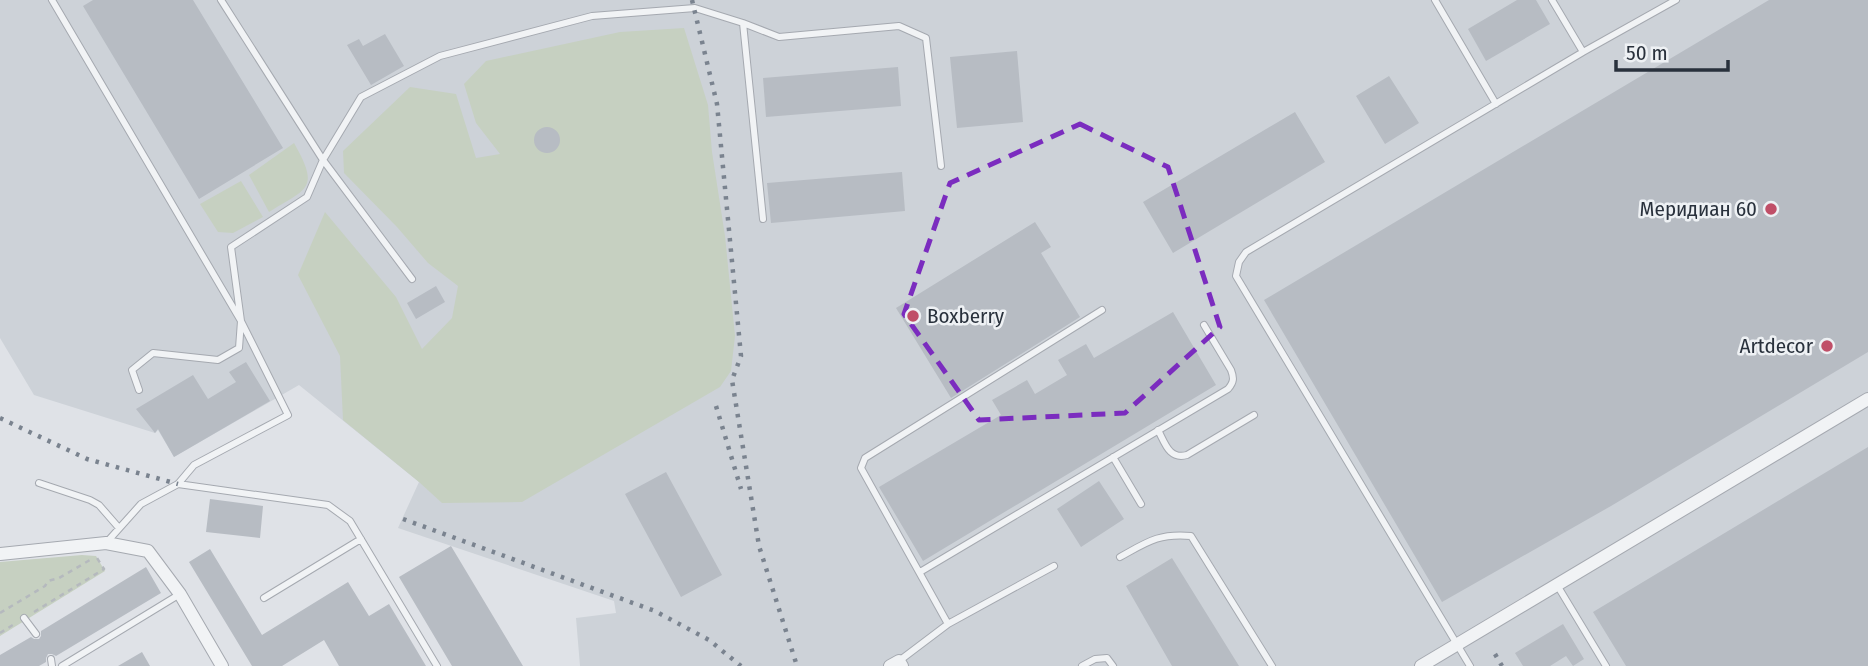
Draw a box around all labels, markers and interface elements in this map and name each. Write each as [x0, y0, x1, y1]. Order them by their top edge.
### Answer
scale bar [1616, 28, 1728, 72]
text: 50 m [1626, 40, 1668, 66]
place label: Меридиан 60 [1640, 196, 1757, 222]
marker: Меридиан 60 [1763, 201, 1779, 217]
place label: Boxberry [927, 303, 1005, 329]
marker: Boxberry [905, 308, 921, 324]
place label: Artdecor [1739, 333, 1814, 359]
marker: Artdecor [1819, 338, 1835, 354]

